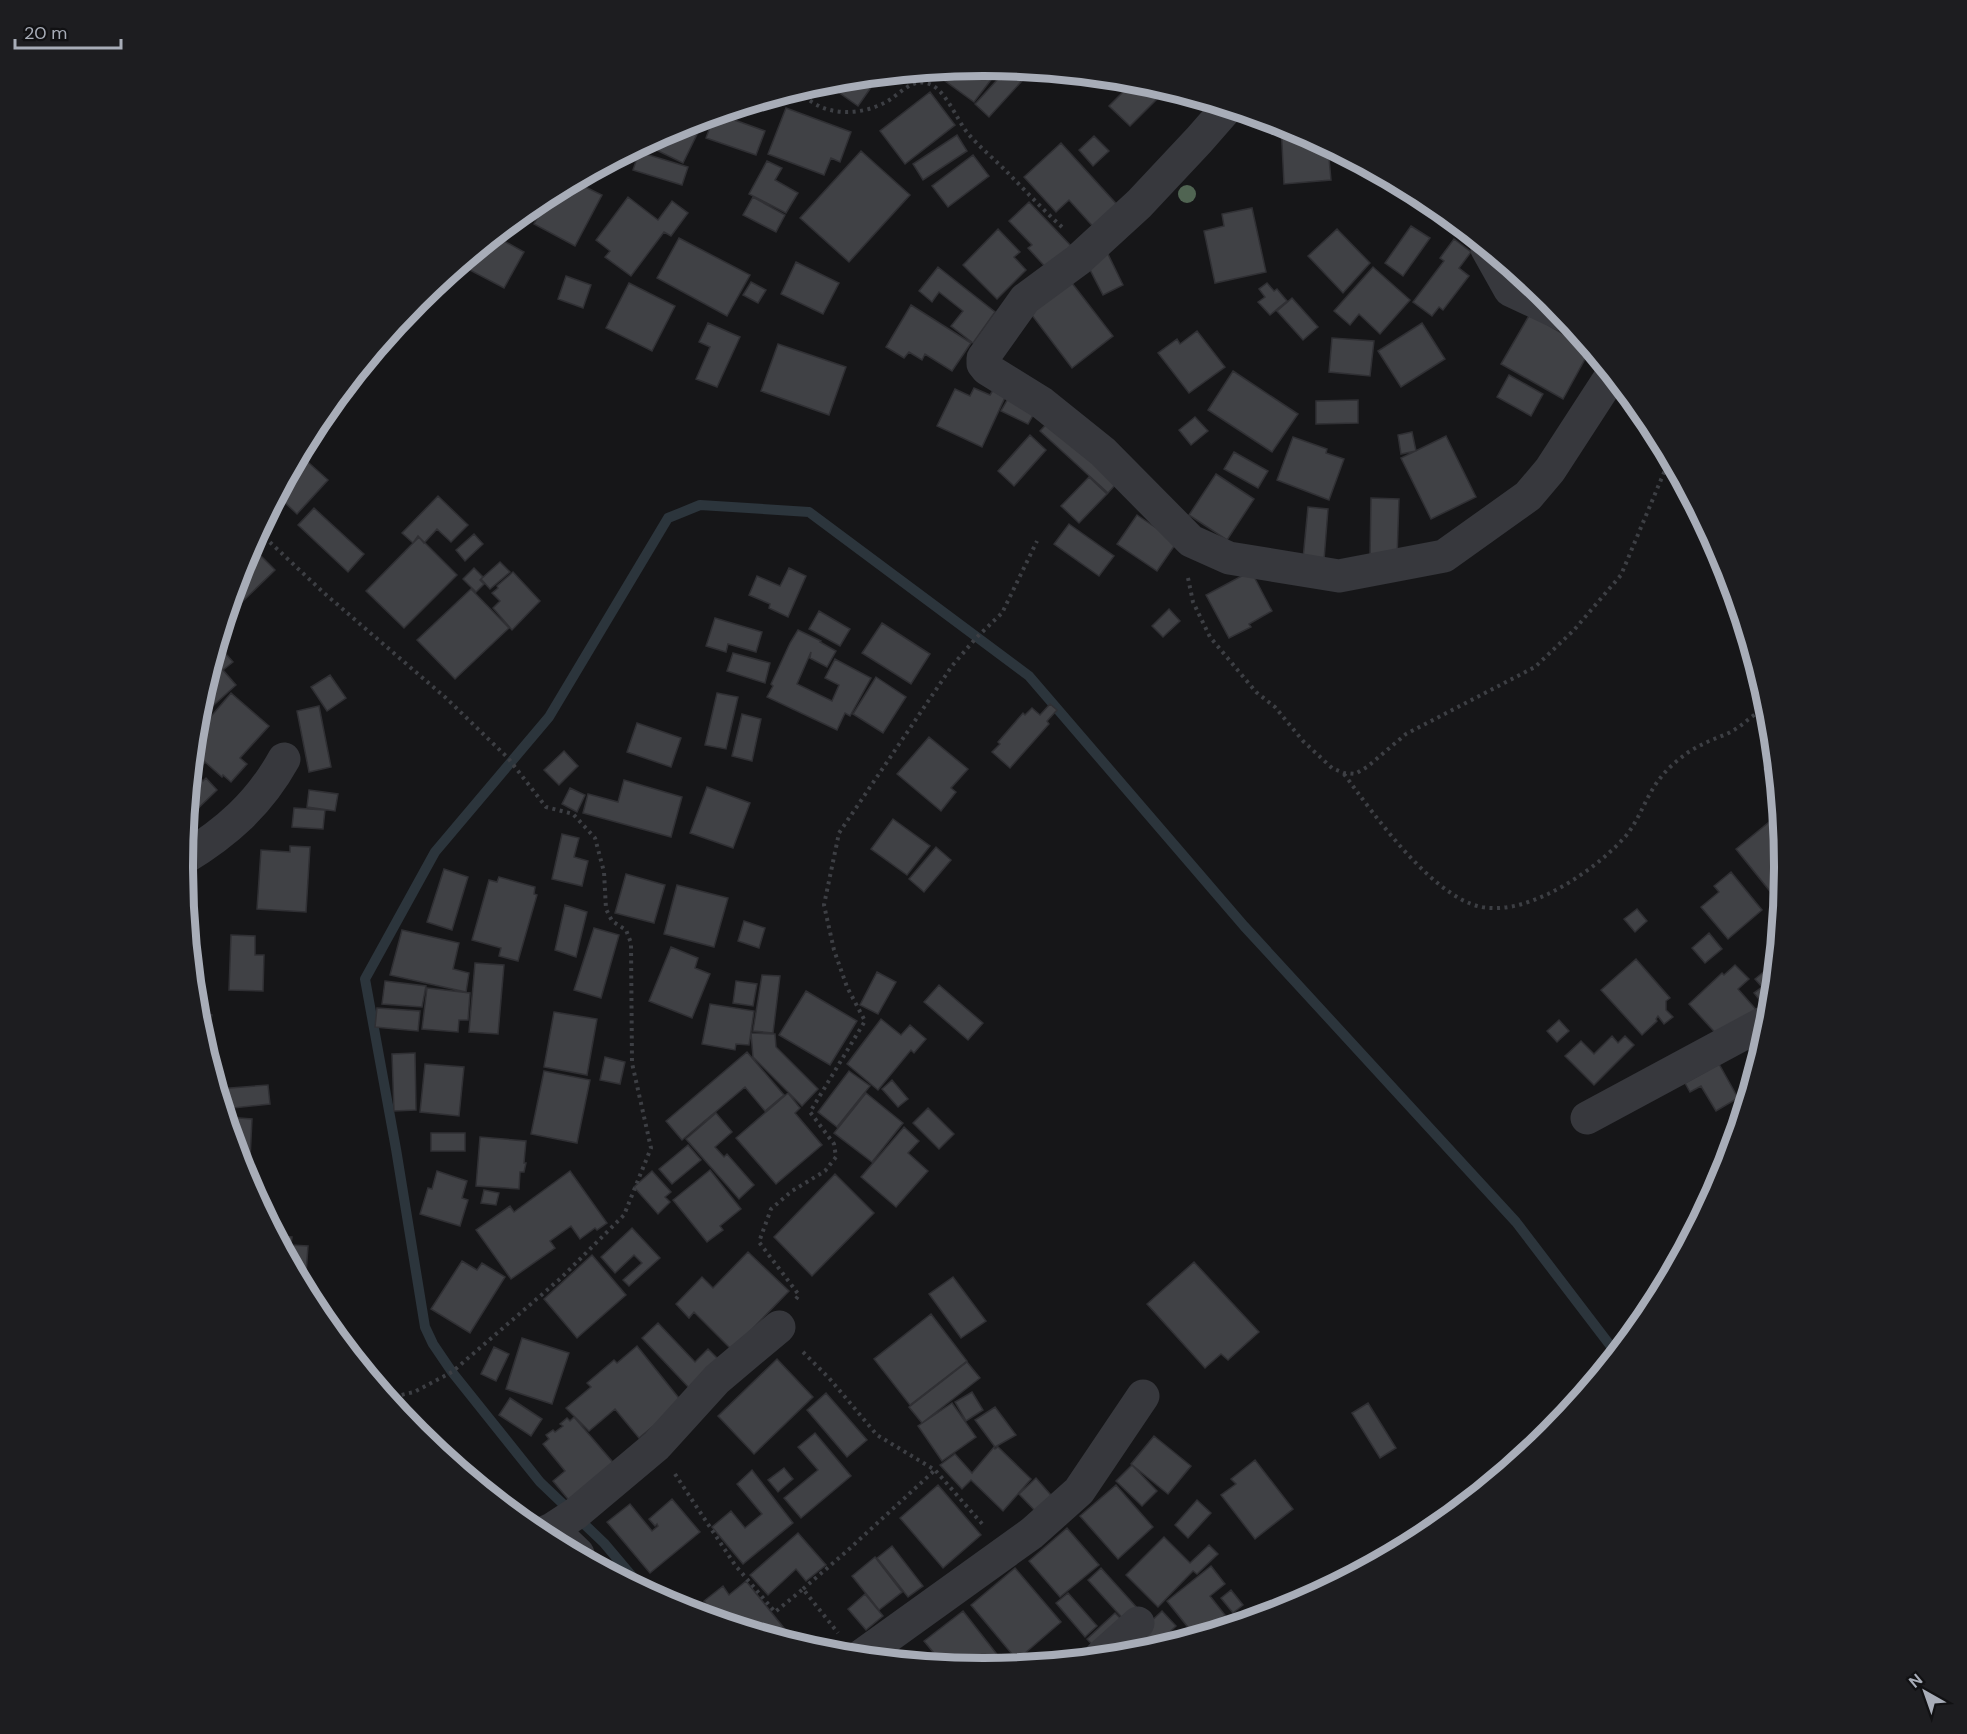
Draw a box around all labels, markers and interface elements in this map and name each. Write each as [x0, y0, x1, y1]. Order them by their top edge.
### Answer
scale bar [15, 12, 122, 50]
text: 20 m [24, 21, 67, 45]
north arrow [1895, 1662, 1955, 1722]
text: N [1904, 1669, 1927, 1693]

